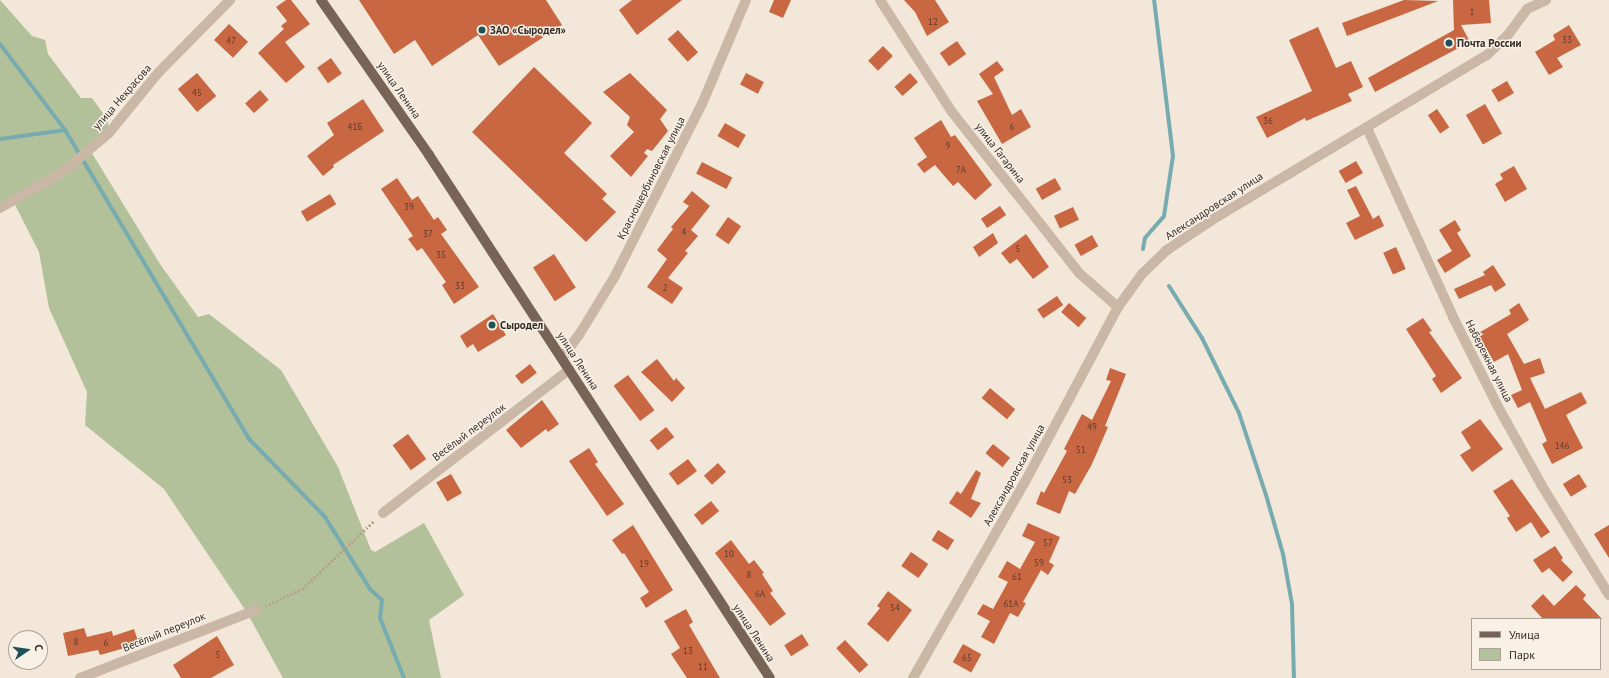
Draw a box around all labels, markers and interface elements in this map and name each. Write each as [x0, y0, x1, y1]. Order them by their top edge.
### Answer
house number: 1 [1470, 7, 1474, 17]
house number: 12 [928, 17, 938, 27]
place label: ЗАО «Сыродел» [490, 23, 566, 37]
marker: ЗАО «Сыродел» [477, 25, 487, 35]
house number: 33 [1562, 35, 1572, 45]
house number: 47 [226, 36, 236, 46]
place label: Почта России [1457, 36, 1521, 50]
marker: Почта России [1444, 38, 1454, 48]
street label: улица Ленина [374, 59, 424, 121]
street label: улица Некрасова [90, 62, 154, 132]
house number: 45 [192, 88, 202, 98]
street label: Краснощербиновская улица [614, 115, 688, 241]
house number: 36 [1263, 116, 1273, 126]
street label: улица Гагарина [972, 120, 1028, 186]
house number: 41Б [348, 122, 362, 132]
house number: 6 [1010, 122, 1014, 132]
house number: 9 [946, 141, 950, 151]
house number: 7А [956, 165, 966, 175]
street label: Александровская улица [1163, 169, 1265, 243]
house number: 39 [404, 202, 414, 212]
house number: 4 [682, 227, 686, 237]
house number: 37 [423, 229, 433, 239]
house number: 5 [1016, 244, 1020, 254]
house number: 35 [436, 250, 446, 260]
house number: 33 [455, 281, 465, 291]
house number: 2 [663, 283, 667, 293]
place label: Сыродел [500, 318, 543, 332]
street label: Набережная улица [1463, 318, 1515, 404]
marker: Сыродел [487, 320, 497, 330]
street label: улица Ленина [554, 329, 602, 393]
street label: Весёлый переулок [430, 400, 508, 464]
street label: Александровская улица [981, 422, 1047, 528]
house number: 49 [1087, 422, 1097, 432]
house number: 146 [1555, 441, 1569, 451]
house number: 51 [1076, 445, 1086, 455]
house number: 53 [1062, 475, 1072, 485]
house number: 57 [1043, 538, 1053, 548]
house number: 10 [724, 549, 734, 559]
house number: 59 [1034, 558, 1044, 568]
house number: 19 [639, 559, 649, 569]
house number: 8 [747, 570, 751, 580]
house number: 61 [1012, 572, 1022, 582]
house number: 6А [755, 589, 765, 599]
house number: 61А [1003, 599, 1019, 609]
street label: улица Ленина [730, 601, 778, 665]
house number: 54 [890, 603, 900, 613]
street label: Весёлый переулок [121, 609, 207, 655]
legend [1471, 618, 1601, 670]
text: Улица [1509, 627, 1540, 642]
north arrow [8, 630, 48, 670]
house number: 8 [74, 637, 78, 647]
house number: 6 [104, 638, 108, 648]
text: С [31, 643, 46, 652]
house number: 13 [683, 646, 693, 656]
text: Парк [1509, 647, 1535, 662]
house number: 5 [216, 650, 220, 660]
house number: 65 [962, 653, 972, 663]
house number: 11 [698, 662, 708, 672]

